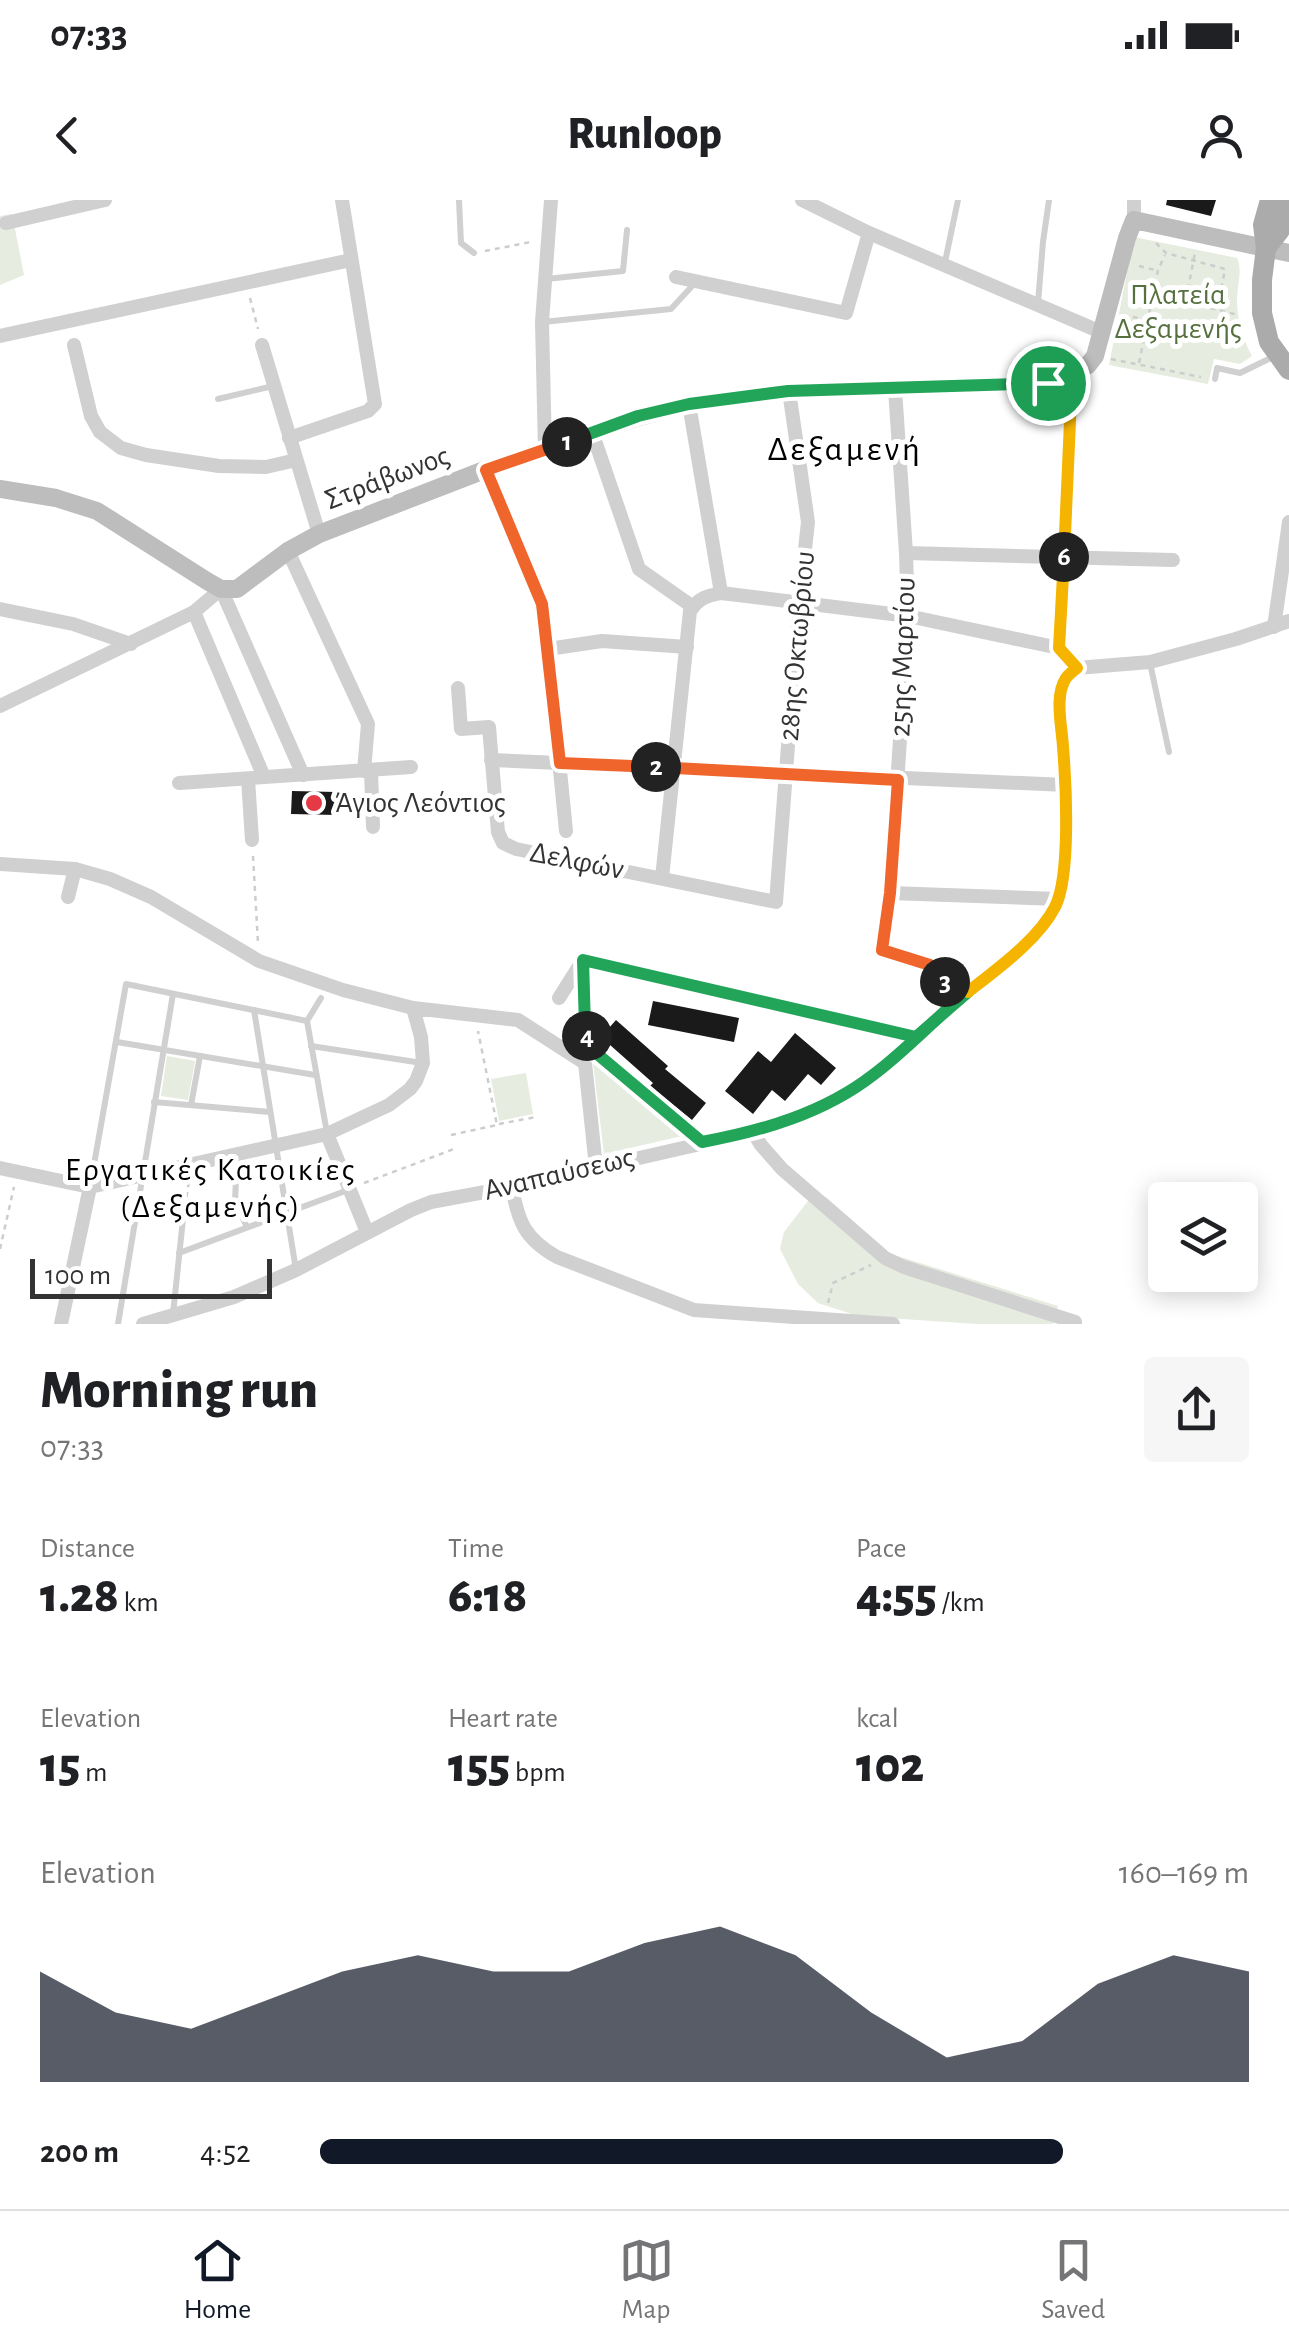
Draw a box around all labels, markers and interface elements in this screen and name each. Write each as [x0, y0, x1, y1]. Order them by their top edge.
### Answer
text: 07:33 [50, 16, 128, 54]
icon: back [40, 108, 95, 163]
icon: person [1194, 108, 1249, 163]
text: Runloop [567, 112, 722, 157]
park label: Πλατεία Δεξαμενής [1114, 280, 1242, 344]
pin [1006, 341, 1091, 426]
icon: arrive [1021, 356, 1076, 411]
pin: 1 [542, 417, 592, 467]
text: 1 [562, 428, 572, 456]
district label: Δεξαμενή [768, 432, 922, 467]
street label: Στράβωνος [321, 441, 453, 515]
pin: 6 [1039, 532, 1089, 582]
text: 6 [1057, 543, 1071, 571]
street label: 28ης Οκτωβρίου [774, 550, 820, 742]
street label: 25ης Μαρτίου [885, 576, 921, 738]
pin: 2 [631, 742, 681, 792]
text: 2 [649, 753, 663, 781]
place label: Άγιος Λεόντιος [334, 788, 506, 818]
marker: Άγιος Λεόντιος [303, 792, 325, 814]
street label: Δελφών [528, 837, 626, 885]
pin: 3 [920, 957, 970, 1007]
text: 3 [939, 968, 951, 996]
pin: 4 [562, 1011, 612, 1061]
text: 4 [580, 1022, 594, 1050]
street label: Αναπαύσεως [481, 1142, 637, 1206]
district label: Εργατικές Κατοικίες (Δεξαμενής) [65, 1154, 357, 1223]
map controls [1148, 1182, 1258, 1292]
button: layers [1148, 1182, 1258, 1292]
scale bar [30, 1254, 272, 1298]
text: 100 m [45, 1262, 111, 1290]
button: share [1144, 1357, 1249, 1462]
text: Morning run [40, 1363, 318, 1418]
text: 07:33 [40, 1431, 104, 1463]
text: Distance [40, 1535, 135, 1563]
text: Time [448, 1535, 504, 1563]
text: Pace [856, 1535, 906, 1563]
text: 1.28 [40, 1571, 119, 1621]
text: 6:18 [448, 1571, 527, 1621]
text: 4:55 [856, 1571, 937, 1621]
text: km [119, 1589, 159, 1617]
text: /km [937, 1589, 985, 1617]
text: Elevation [40, 1705, 141, 1733]
text: Heart rate [448, 1705, 558, 1733]
text: kcal [856, 1705, 899, 1733]
text: 15 [40, 1741, 80, 1791]
text: 155 [448, 1741, 510, 1791]
text: 102 [856, 1741, 924, 1791]
text: m [80, 1759, 107, 1787]
text: bpm [510, 1759, 566, 1787]
text: Elevation [40, 1857, 156, 1889]
text: 160–169 m [1119, 1857, 1249, 1889]
text: 200 m [40, 2136, 119, 2168]
text: 4:52 [200, 2136, 251, 2168]
tab: Home [184, 2233, 251, 2327]
tab: Map [619, 2233, 674, 2327]
tab: Saved [1041, 2233, 1105, 2327]

